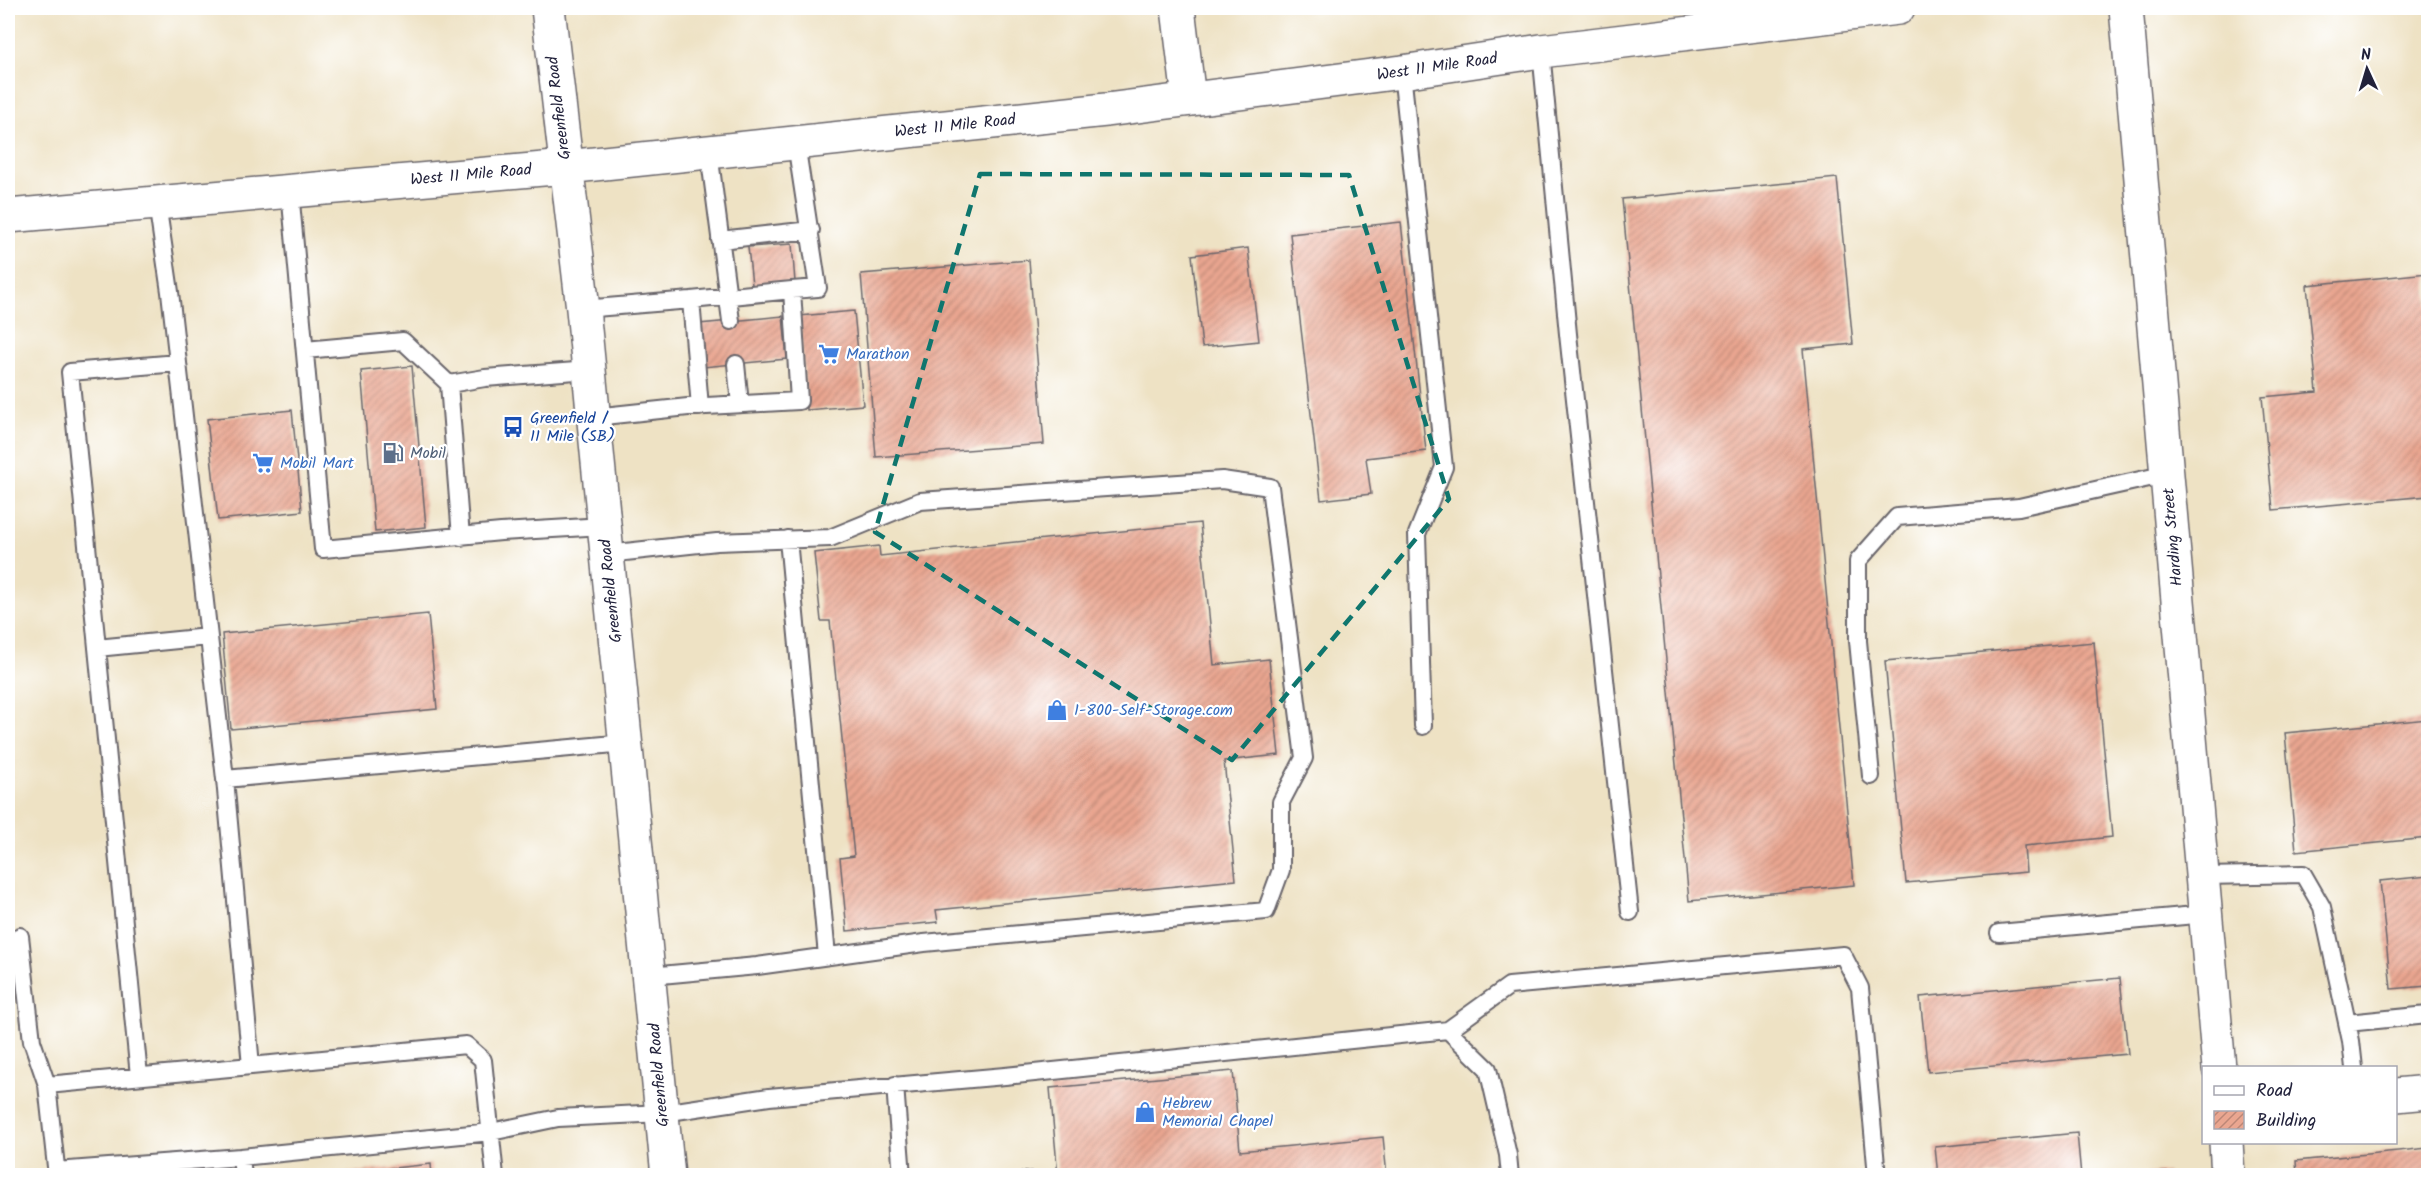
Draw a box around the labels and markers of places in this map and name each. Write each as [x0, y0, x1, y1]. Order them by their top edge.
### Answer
supermarket icon: Marathon [817, 342, 841, 366]
place label: Marathon [846, 342, 909, 367]
place label: Greenfield / 11 Mile (SB) [530, 406, 615, 449]
bus stop icon: Greenfield / 11 Mile (SB) [501, 415, 525, 439]
fuel station icon: Mobil [381, 441, 405, 465]
place label: Mobil [410, 441, 446, 466]
supermarket icon: Mobil Mart [251, 451, 275, 475]
place label: Mobil Mart [280, 451, 355, 476]
shop icon: 1-800-Self-Storage.com [1045, 698, 1069, 722]
place label: 1-800-Self-Storage.com [1074, 698, 1233, 723]
place label: Hebrew Memorial Chapel [1162, 1091, 1273, 1134]
shop icon: Hebrew Memorial Chapel [1133, 1100, 1157, 1124]

